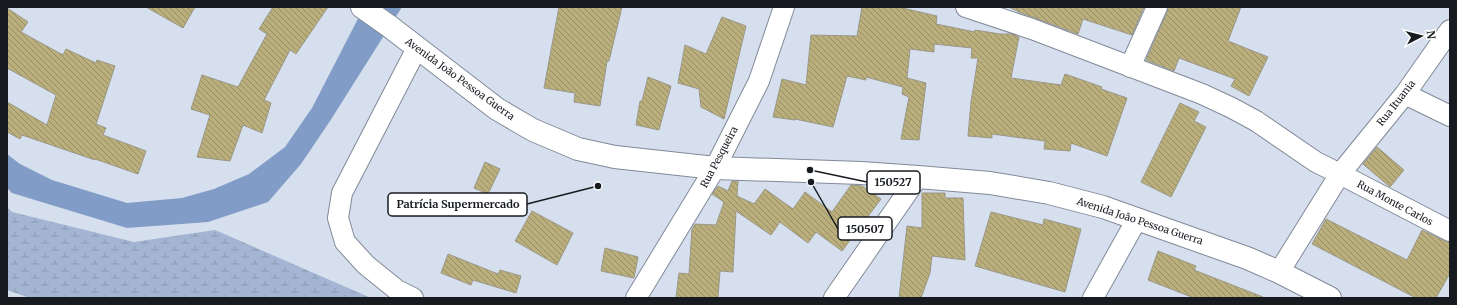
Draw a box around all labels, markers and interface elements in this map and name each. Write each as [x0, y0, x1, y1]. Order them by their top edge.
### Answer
north arrow [1401, 16, 1441, 56]
text: N [1423, 30, 1438, 40]
street label: Avenida João Pessoa Guerra [402, 34, 518, 123]
street label: Rua Ituania [1374, 77, 1418, 129]
street label: Rua Pesqueira [697, 124, 741, 190]
callout: 150527 [867, 171, 920, 194]
text: 150527 [875, 175, 912, 189]
street label: Rua Monte Carlos [1355, 177, 1435, 229]
callout: Patrícia Supermercado [388, 193, 527, 216]
street label: Avenida João Pessoa Guerra [1074, 194, 1205, 248]
text: Patrícia Supermercado [396, 197, 520, 211]
callout: 150507 [838, 217, 892, 240]
text: 150507 [846, 222, 884, 236]

